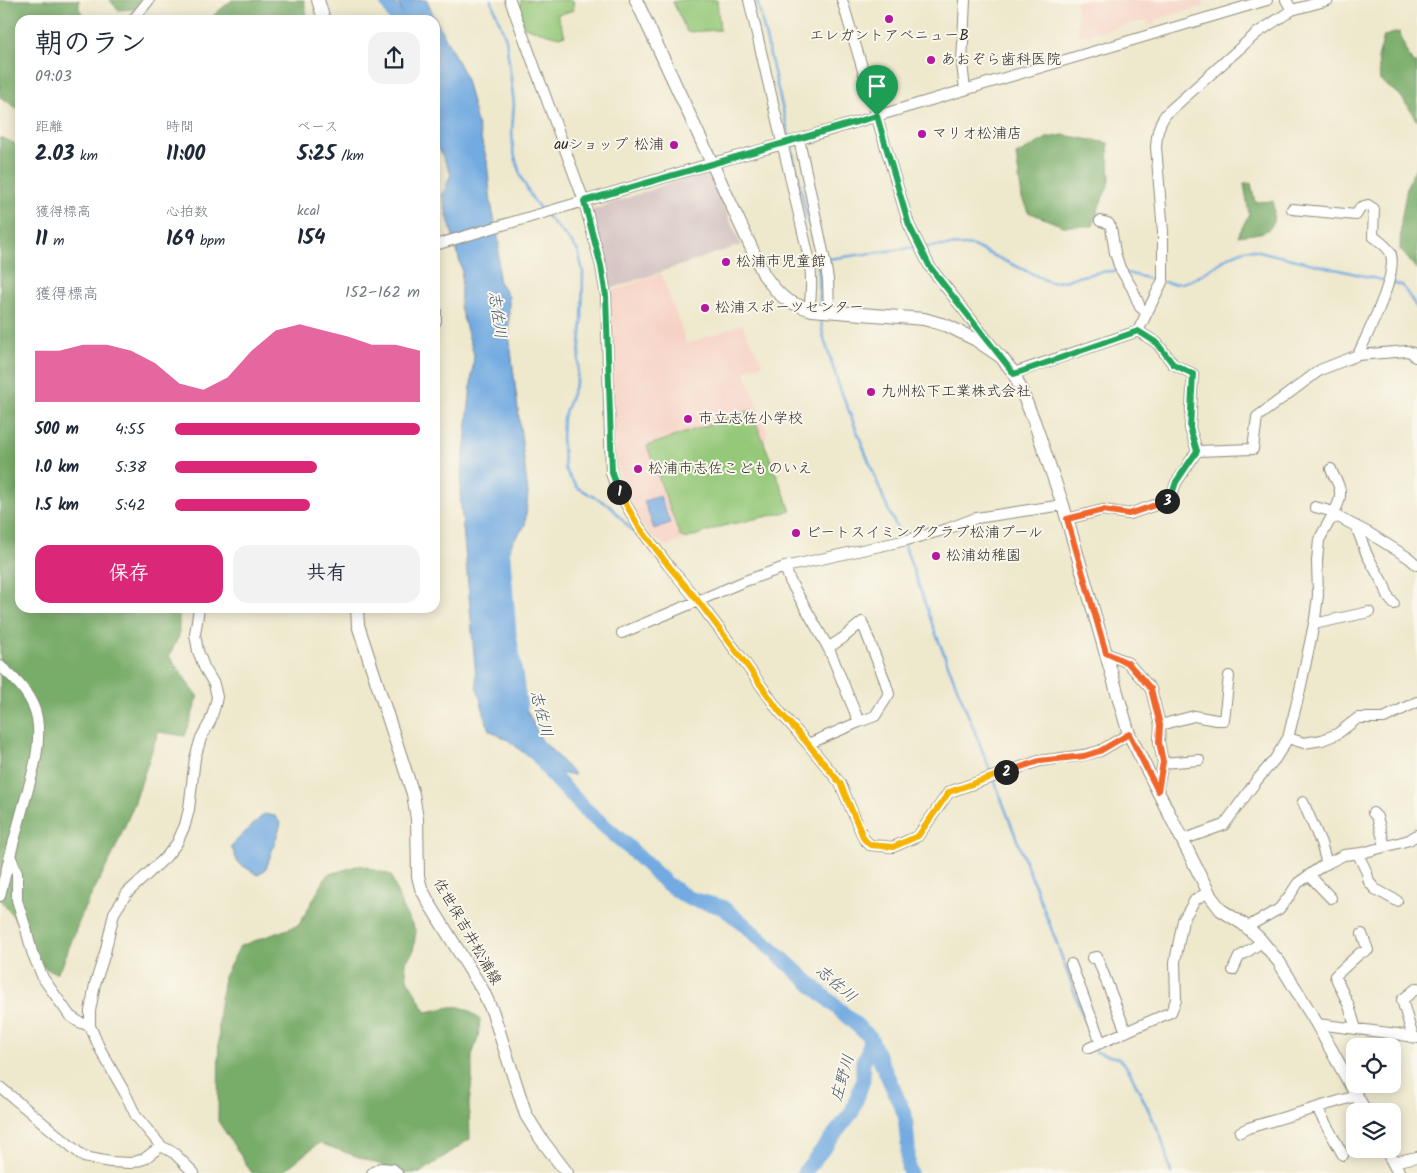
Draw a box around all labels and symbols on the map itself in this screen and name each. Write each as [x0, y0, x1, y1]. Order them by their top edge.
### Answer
marker: エレガントアベニューB [883, 13, 895, 25]
place label: エレガントアベニューB [809, 24, 969, 48]
place label: あおぞら歯科医院 [941, 48, 1061, 72]
marker: あおぞら歯科医院 [925, 54, 937, 66]
pin [856, 65, 898, 116]
place label: マリオ松浦店 [932, 122, 1022, 146]
marker: マリオ松浦店 [916, 128, 928, 140]
place label: auショップ 松浦 [554, 133, 664, 157]
marker: auショップ 松浦 [668, 139, 680, 151]
place label: 松浦市児童館 [736, 250, 826, 274]
marker: 松浦市児童館 [720, 256, 732, 268]
water label: 志佐川 [481, 289, 513, 341]
place label: 松浦スポーツセンター [715, 296, 864, 320]
marker: 松浦スポーツセンター [699, 302, 711, 314]
place label: 九州松下工業株式会社 [881, 380, 1031, 404]
marker: 九州松下工業株式会社 [865, 386, 877, 398]
place label: 市立志佐小学校 [698, 407, 803, 431]
marker: 市立志佐小学校 [682, 413, 694, 425]
place label: 松浦市志佐こどものいえ [648, 457, 812, 481]
marker: 松浦市志佐こどものいえ [632, 463, 644, 475]
pin: 1 [606, 480, 632, 504]
pin: 3 [1154, 488, 1180, 514]
place label: ビートスイミングクラブ松浦プール [806, 521, 1043, 545]
marker: ビートスイミングクラブ松浦プール [790, 527, 802, 539]
place label: 松浦幼稚園 [946, 544, 1021, 568]
marker: 松浦幼稚園 [930, 550, 942, 562]
water label: 志佐川 [523, 688, 559, 740]
pin: 2 [994, 760, 1018, 784]
street label: 佐世保吉井松浦線 [427, 874, 507, 990]
water label: 志佐川 [810, 959, 862, 1009]
water label: 庄野川 [824, 1051, 862, 1105]

